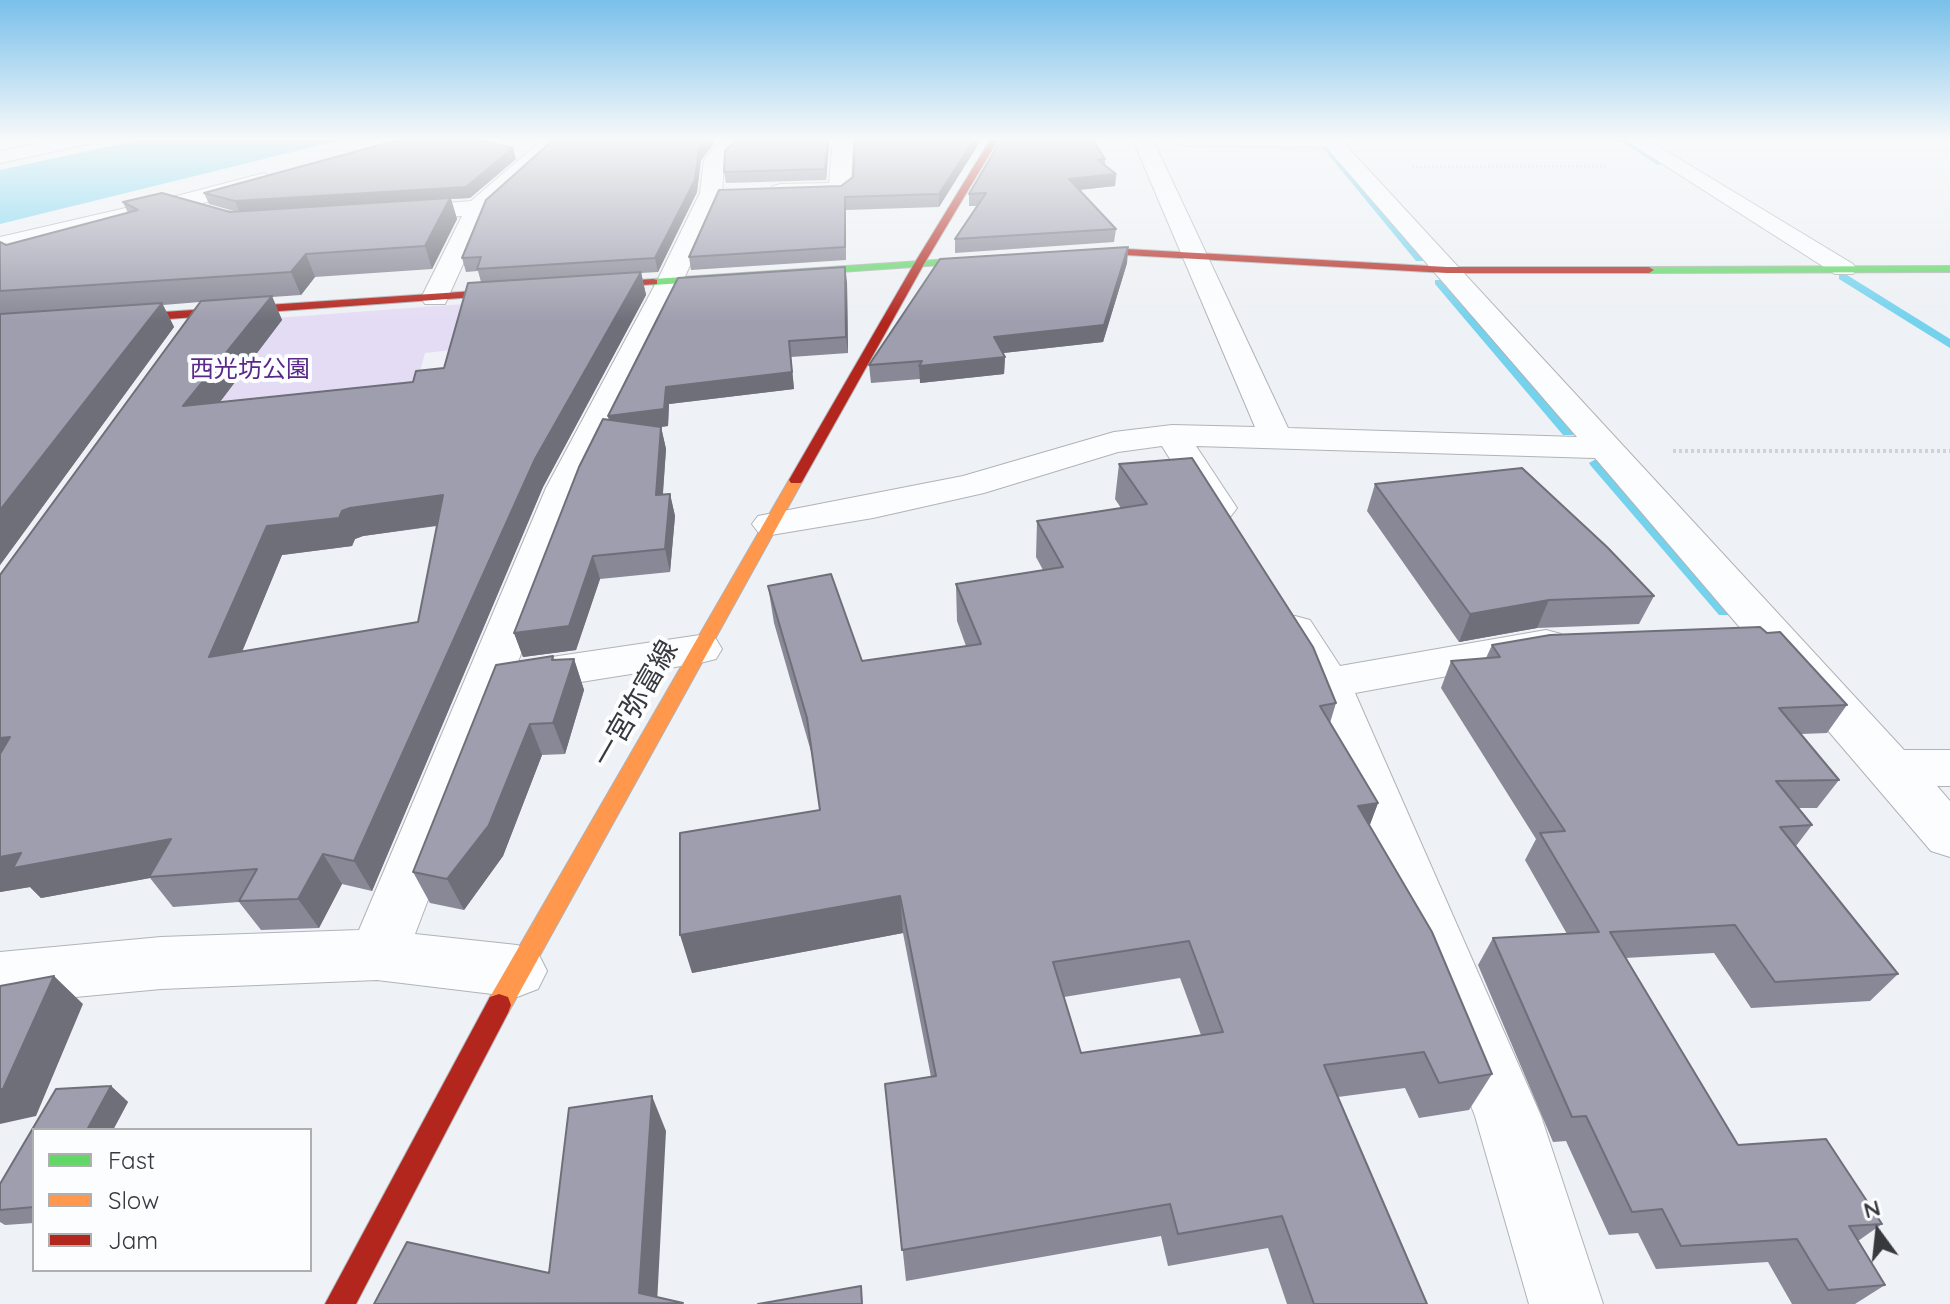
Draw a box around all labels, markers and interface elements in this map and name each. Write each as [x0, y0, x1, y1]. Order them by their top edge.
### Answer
park label: 西光坊公園 [190, 356, 310, 384]
street label: 一宮弥富線 [586, 635, 686, 773]
legend [32, 1128, 312, 1272]
text: Fast [108, 1145, 155, 1175]
text: Slow [108, 1185, 159, 1215]
north arrow [1838, 1192, 1918, 1272]
text: N [1860, 1193, 1883, 1224]
text: Jam [108, 1225, 158, 1255]

